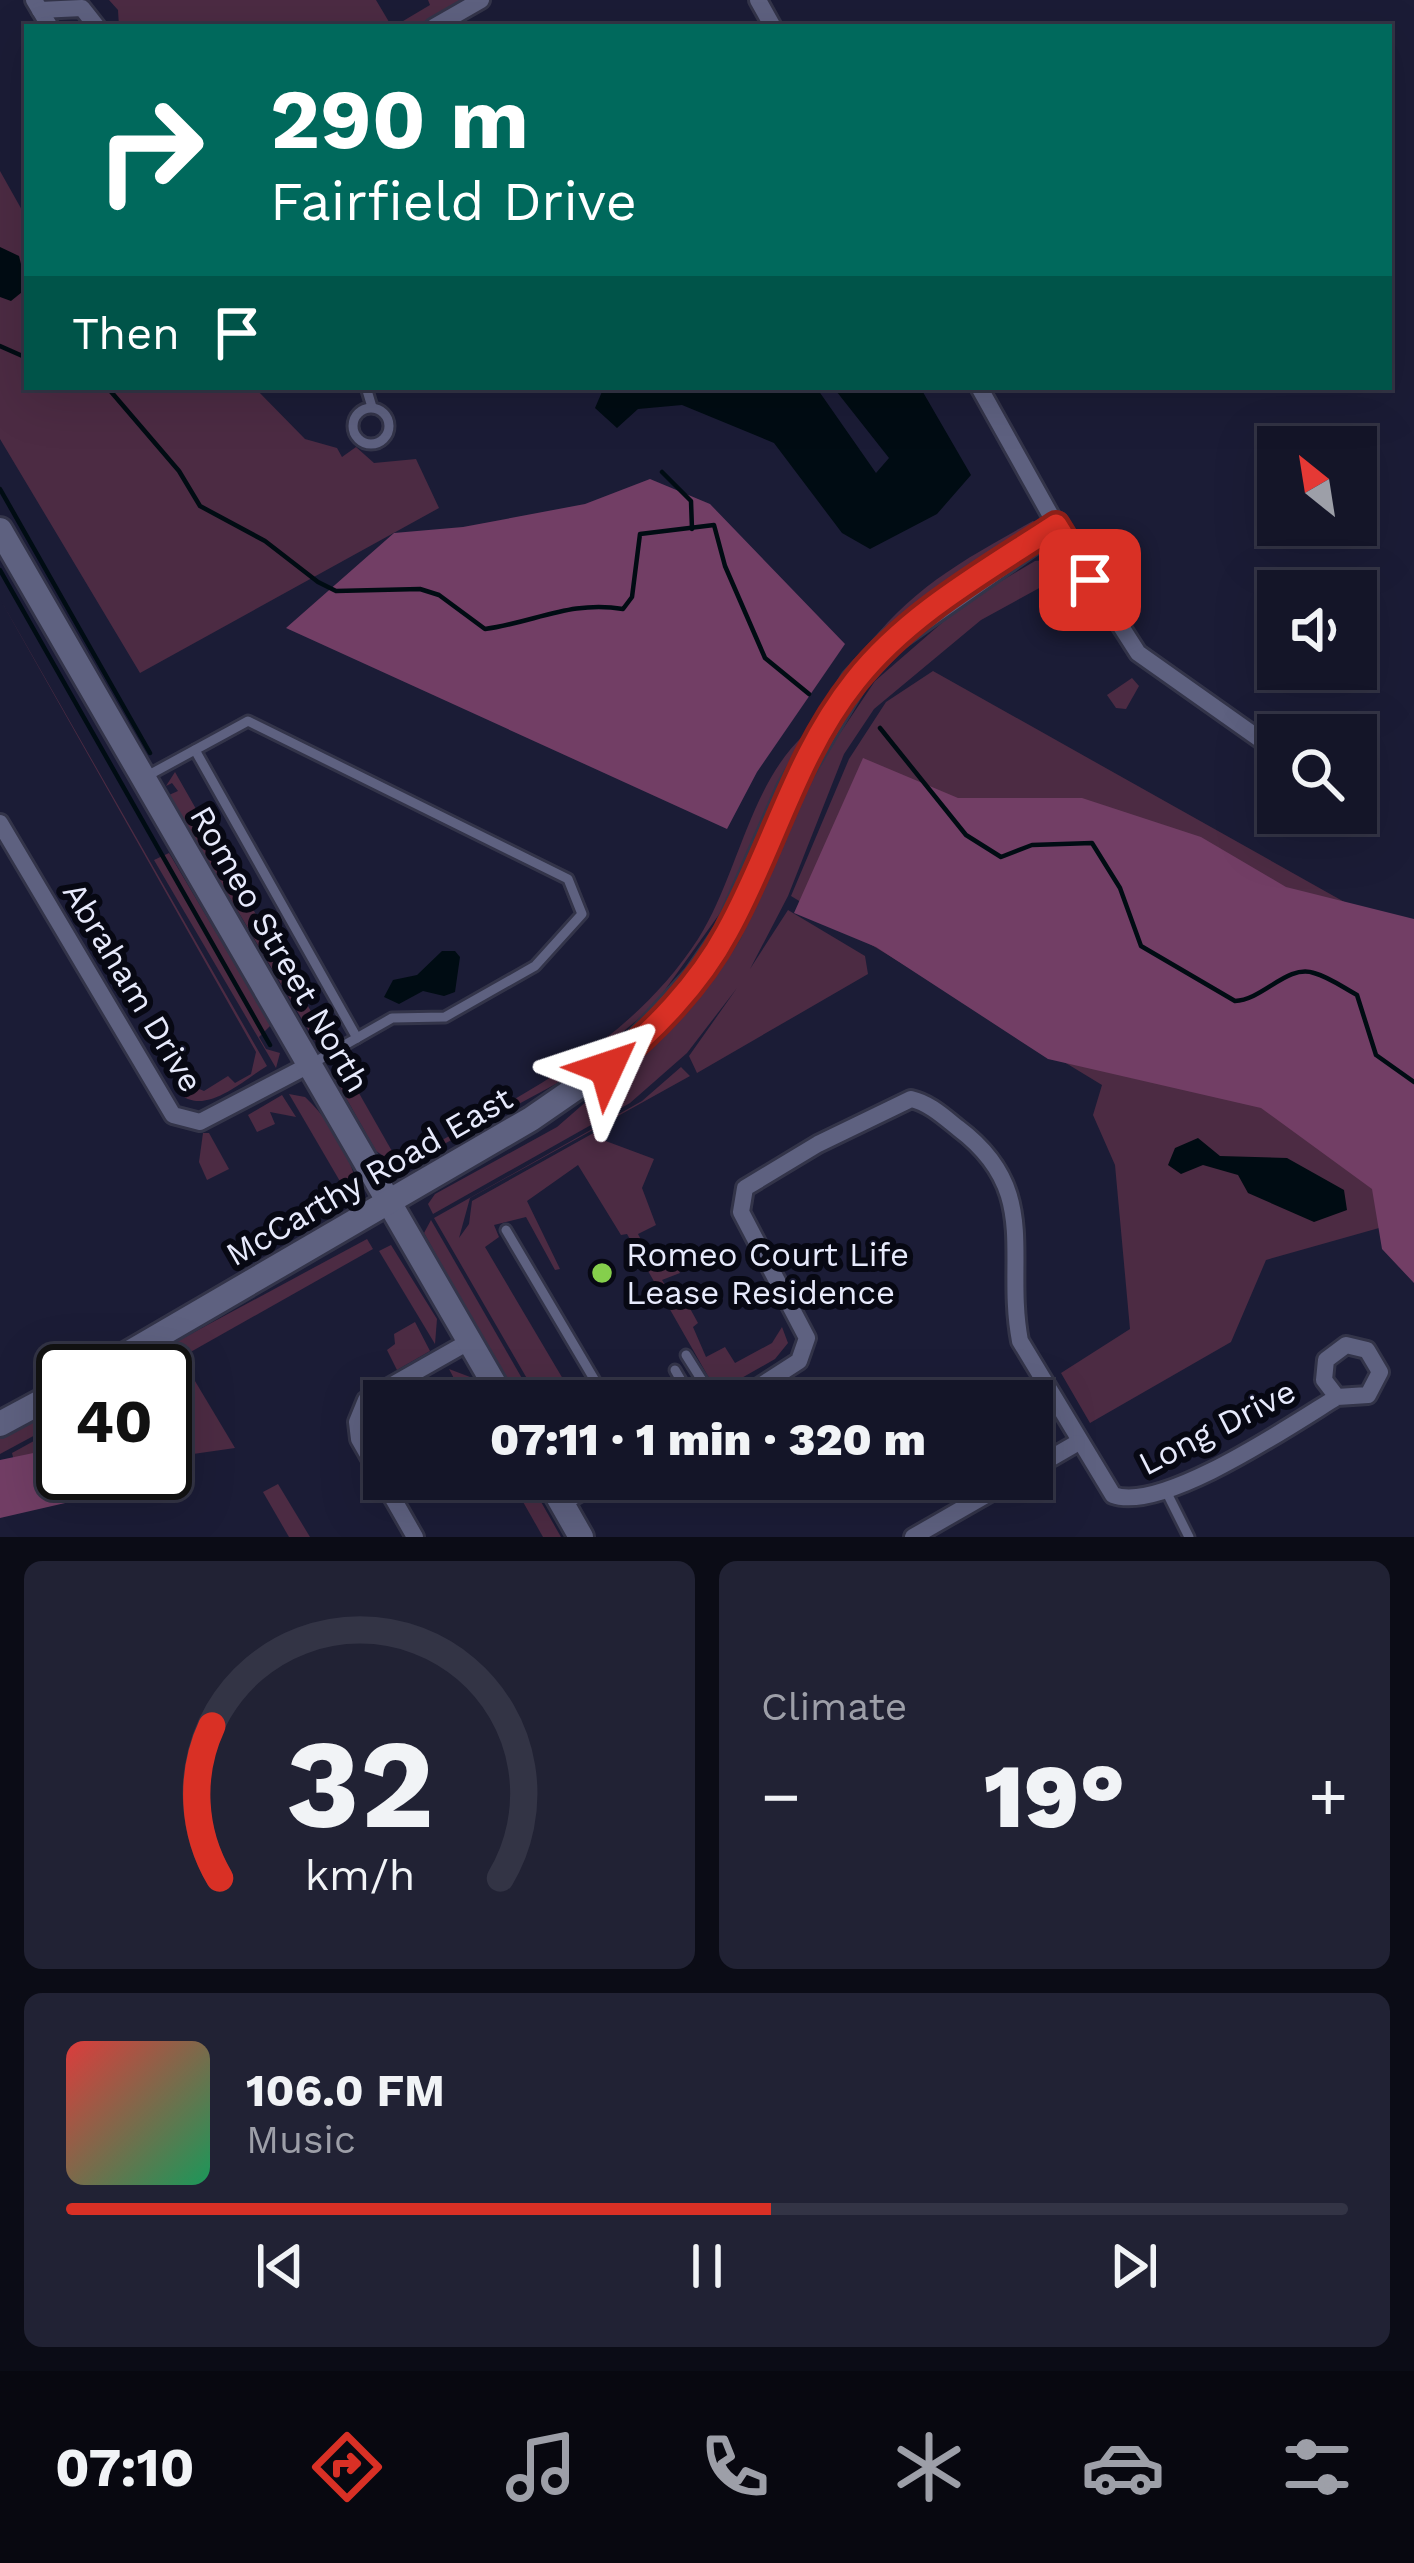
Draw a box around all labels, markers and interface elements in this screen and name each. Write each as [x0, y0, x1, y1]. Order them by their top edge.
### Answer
text: 290 m [270, 70, 529, 168]
icon: right [72, 72, 228, 228]
text: Fairfield Drive [270, 170, 637, 233]
icon: arrive [204, 300, 270, 366]
text: Then [72, 307, 180, 360]
north arrow [1257, 426, 1377, 546]
map controls [1257, 426, 1377, 834]
pin [1039, 529, 1141, 631]
icon: arrive [1057, 547, 1123, 613]
button: sound [1257, 570, 1377, 690]
button: search [1257, 714, 1377, 834]
street label: Romeo Street North [182, 799, 378, 1099]
street label: Abraham Drive [55, 875, 211, 1099]
position arrow [544, 1005, 670, 1131]
street label: McCarthy Road East [219, 1078, 519, 1274]
place label: Romeo Court Life Lease Residence [626, 1235, 909, 1312]
marker: Romeo Court Life Lease Residence [589, 1260, 615, 1286]
speed limit sign: 40 [36, 1344, 192, 1500]
street label: Long Drive [1132, 1371, 1302, 1483]
text: 07:11 · 1 min · 320 m [490, 1413, 926, 1466]
text: Climate [761, 1684, 907, 1729]
text: 32 [285, 1711, 434, 1857]
text: 19° [984, 1743, 1125, 1849]
text: − [761, 1758, 801, 1835]
text: + [1308, 1758, 1348, 1835]
text: km/h [304, 1850, 415, 1900]
text: 106.0 FM [246, 2064, 445, 2117]
text: Music [246, 2117, 356, 2162]
icon: previous [247, 2233, 313, 2299]
icon: pause [674, 2233, 740, 2299]
icon: next [1101, 2233, 1167, 2299]
icon: directions [305, 2425, 389, 2509]
icon: music [499, 2425, 583, 2509]
icon: phone [693, 2425, 777, 2509]
icon: climate [887, 2425, 971, 2509]
icon: car [1081, 2425, 1165, 2509]
icon: filters [1275, 2425, 1359, 2509]
text: 07:10 [55, 2436, 195, 2499]

